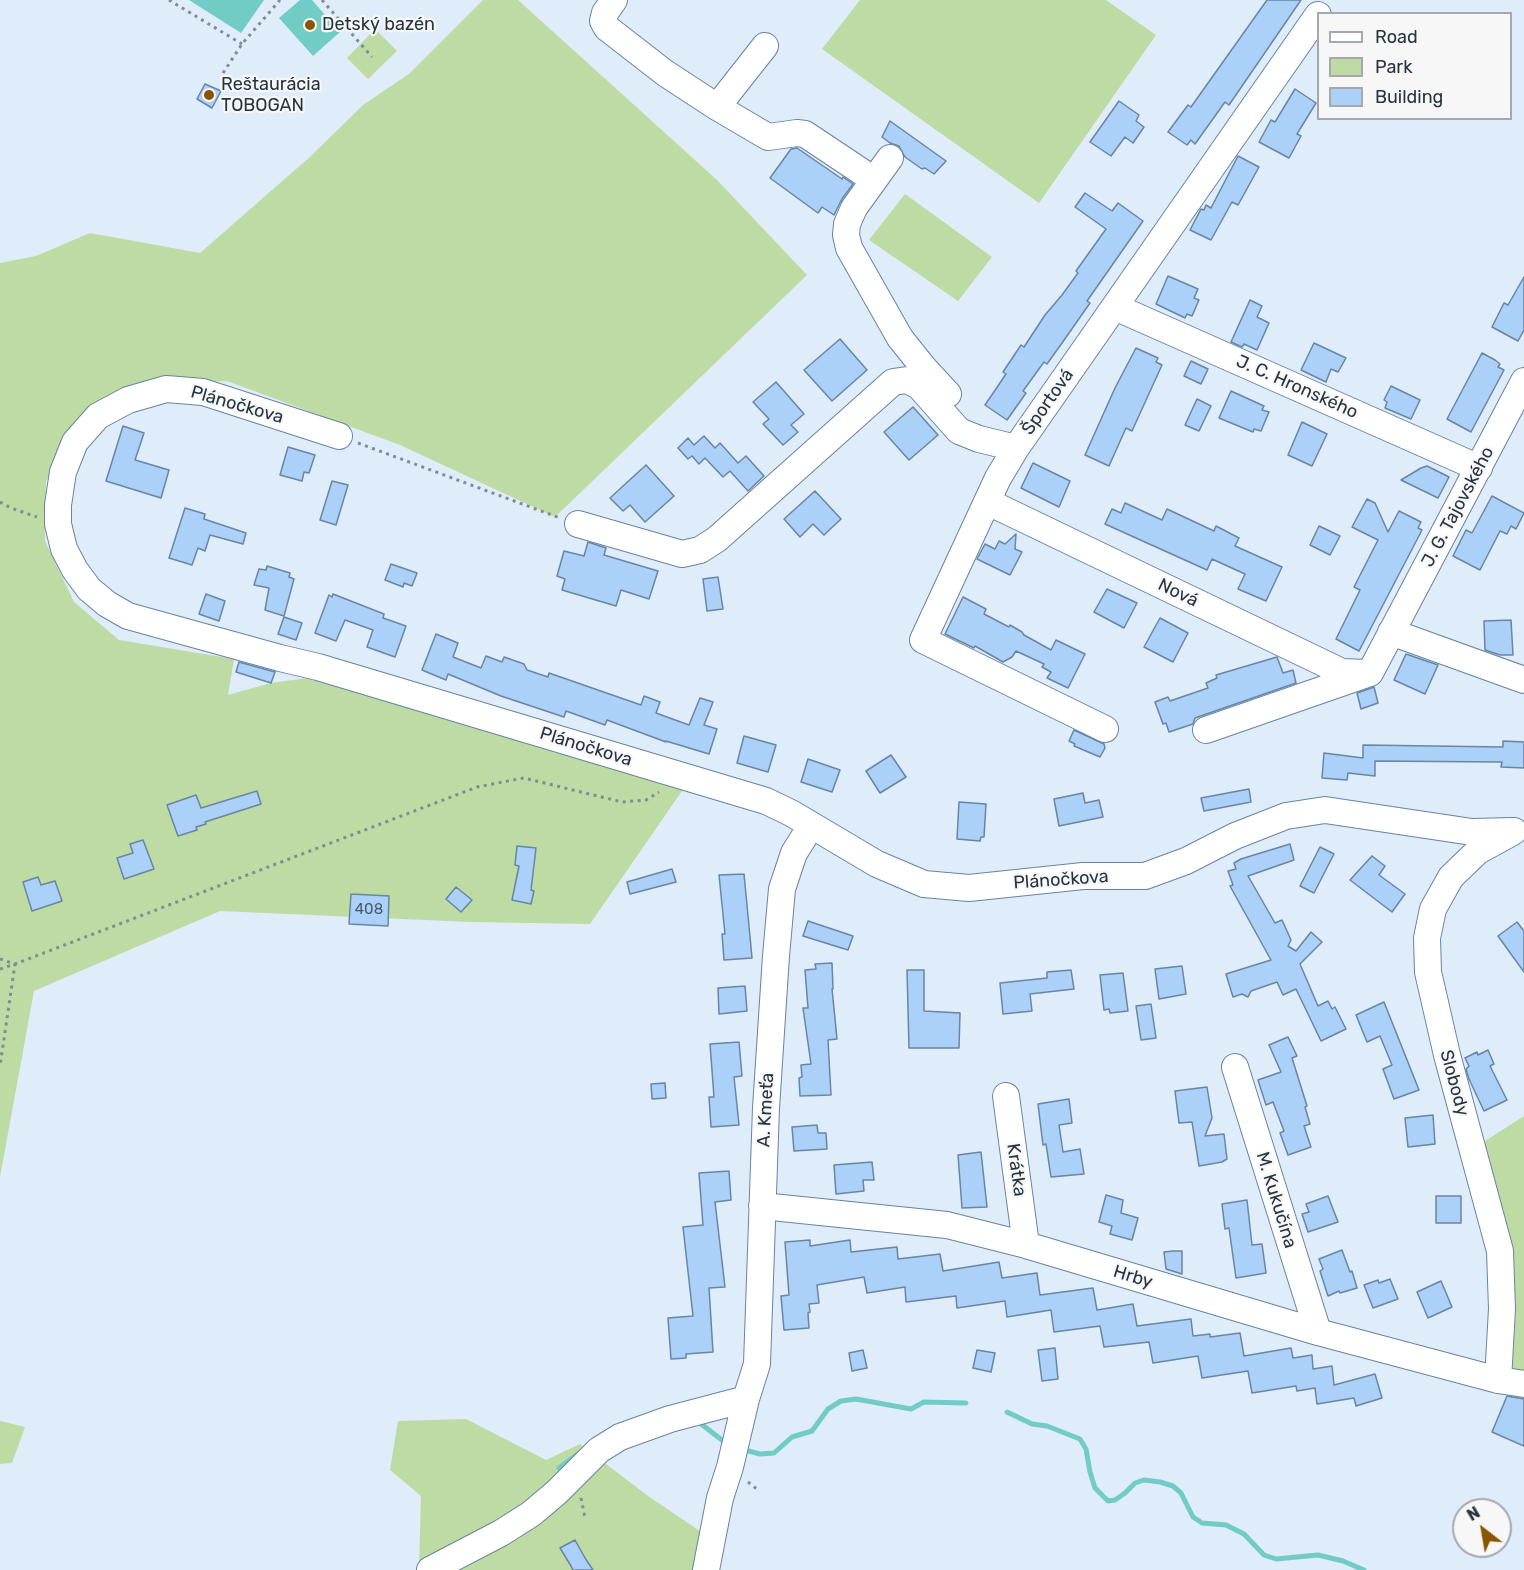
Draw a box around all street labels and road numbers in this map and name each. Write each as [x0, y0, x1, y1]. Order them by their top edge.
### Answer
street label: J. C. Hronského [1233, 351, 1361, 423]
street label: Športová [1017, 365, 1079, 439]
street label: Plánočkova [188, 381, 286, 429]
street label: J. G. Tajovského [1417, 443, 1499, 571]
street label: Nová [1154, 574, 1202, 612]
street label: Plánočkova [537, 723, 635, 771]
street label: Plánočkova [1013, 866, 1109, 894]
street label: Slobody [1435, 1048, 1473, 1118]
street label: A. Kmeťa [753, 1072, 779, 1148]
street label: Krátka [1002, 1142, 1030, 1198]
street label: M. Kukučína [1251, 1149, 1301, 1251]
street label: Hrby [1111, 1261, 1155, 1293]

